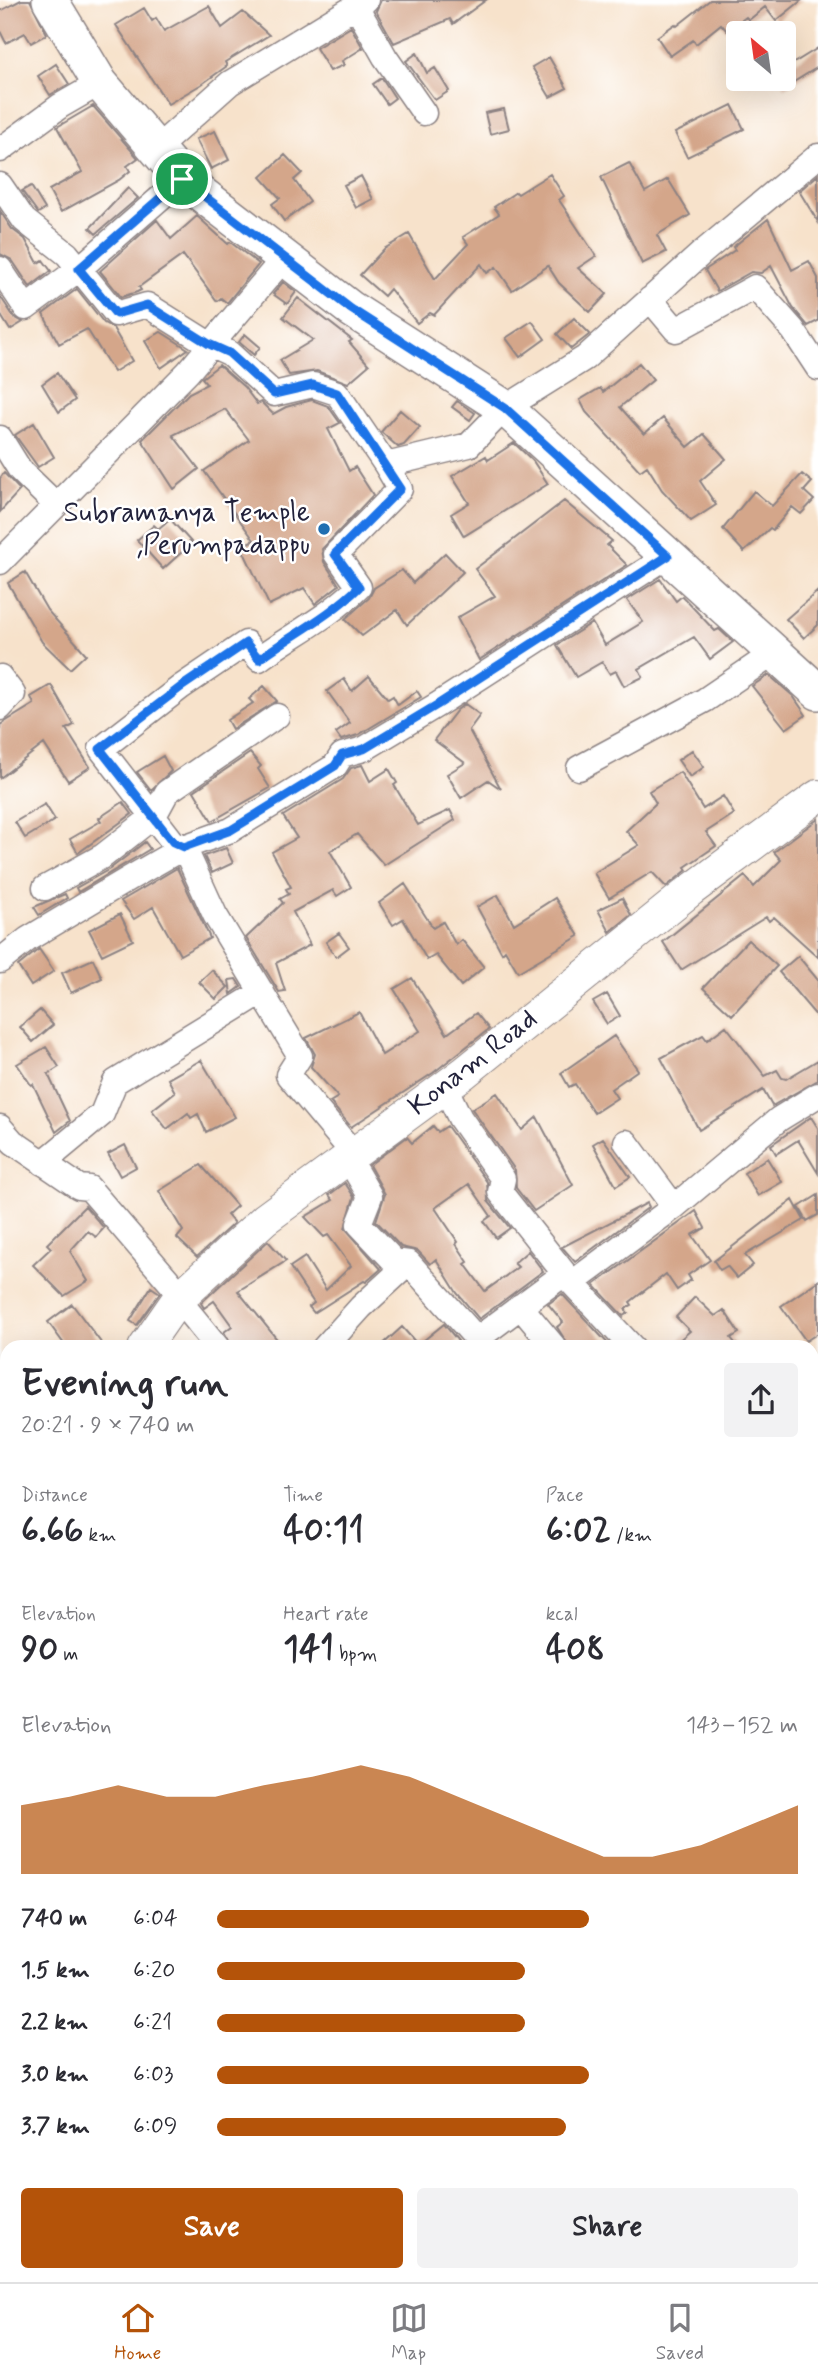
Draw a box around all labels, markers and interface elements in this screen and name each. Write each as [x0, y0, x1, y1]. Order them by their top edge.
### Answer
north arrow [726, 21, 796, 91]
map controls [726, 21, 796, 91]
pin [152, 149, 212, 209]
icon: arrive [163, 160, 201, 198]
place label: Subramanya Temple ,Perumpadappu [64, 495, 310, 564]
marker: Subramanya Temple ,Perumpadappu [316, 521, 332, 537]
street label: Konam Road [401, 1001, 545, 1125]
text: Evening run [21, 1360, 228, 1409]
button: share [724, 1363, 798, 1437]
text: 20:21 · 9 × 740 m [21, 1411, 194, 1441]
text: Distance [21, 1483, 88, 1508]
text: Time [283, 1483, 323, 1508]
text: Pace [546, 1483, 583, 1508]
text: 6.66 [21, 1508, 83, 1554]
text: 40:11 [283, 1508, 364, 1554]
text: 6:02 [546, 1508, 611, 1554]
text: km [83, 1523, 116, 1548]
text: /km [611, 1523, 652, 1548]
text: Elevation [21, 1602, 96, 1627]
text: Heart rate [283, 1602, 369, 1627]
text: kcal [546, 1602, 578, 1627]
text: 90 [21, 1627, 58, 1673]
text: 141 [283, 1627, 334, 1673]
text: 408 [546, 1627, 605, 1673]
text: m [58, 1642, 78, 1667]
text: bpm [334, 1642, 377, 1667]
text: Elevation [21, 1711, 112, 1741]
text: 143–152 m [686, 1711, 798, 1741]
text: 740 m [21, 1904, 87, 1934]
text: 6:04 [133, 1904, 178, 1934]
text: 1.5 km [21, 1956, 90, 1986]
text: 6:20 [133, 1956, 175, 1986]
text: 2.2 km [21, 2008, 88, 2038]
text: 6:21 [133, 2008, 172, 2038]
text: 3.0 km [21, 2060, 89, 2090]
text: 6:03 [133, 2060, 174, 2090]
text: 3.7 km [21, 2112, 90, 2142]
text: 6:09 [133, 2112, 177, 2142]
button: Save [21, 2188, 403, 2268]
button: Share [417, 2188, 798, 2268]
tab: Home [114, 2299, 161, 2366]
tab: Map [390, 2299, 428, 2366]
tab: Saved [656, 2299, 704, 2366]

